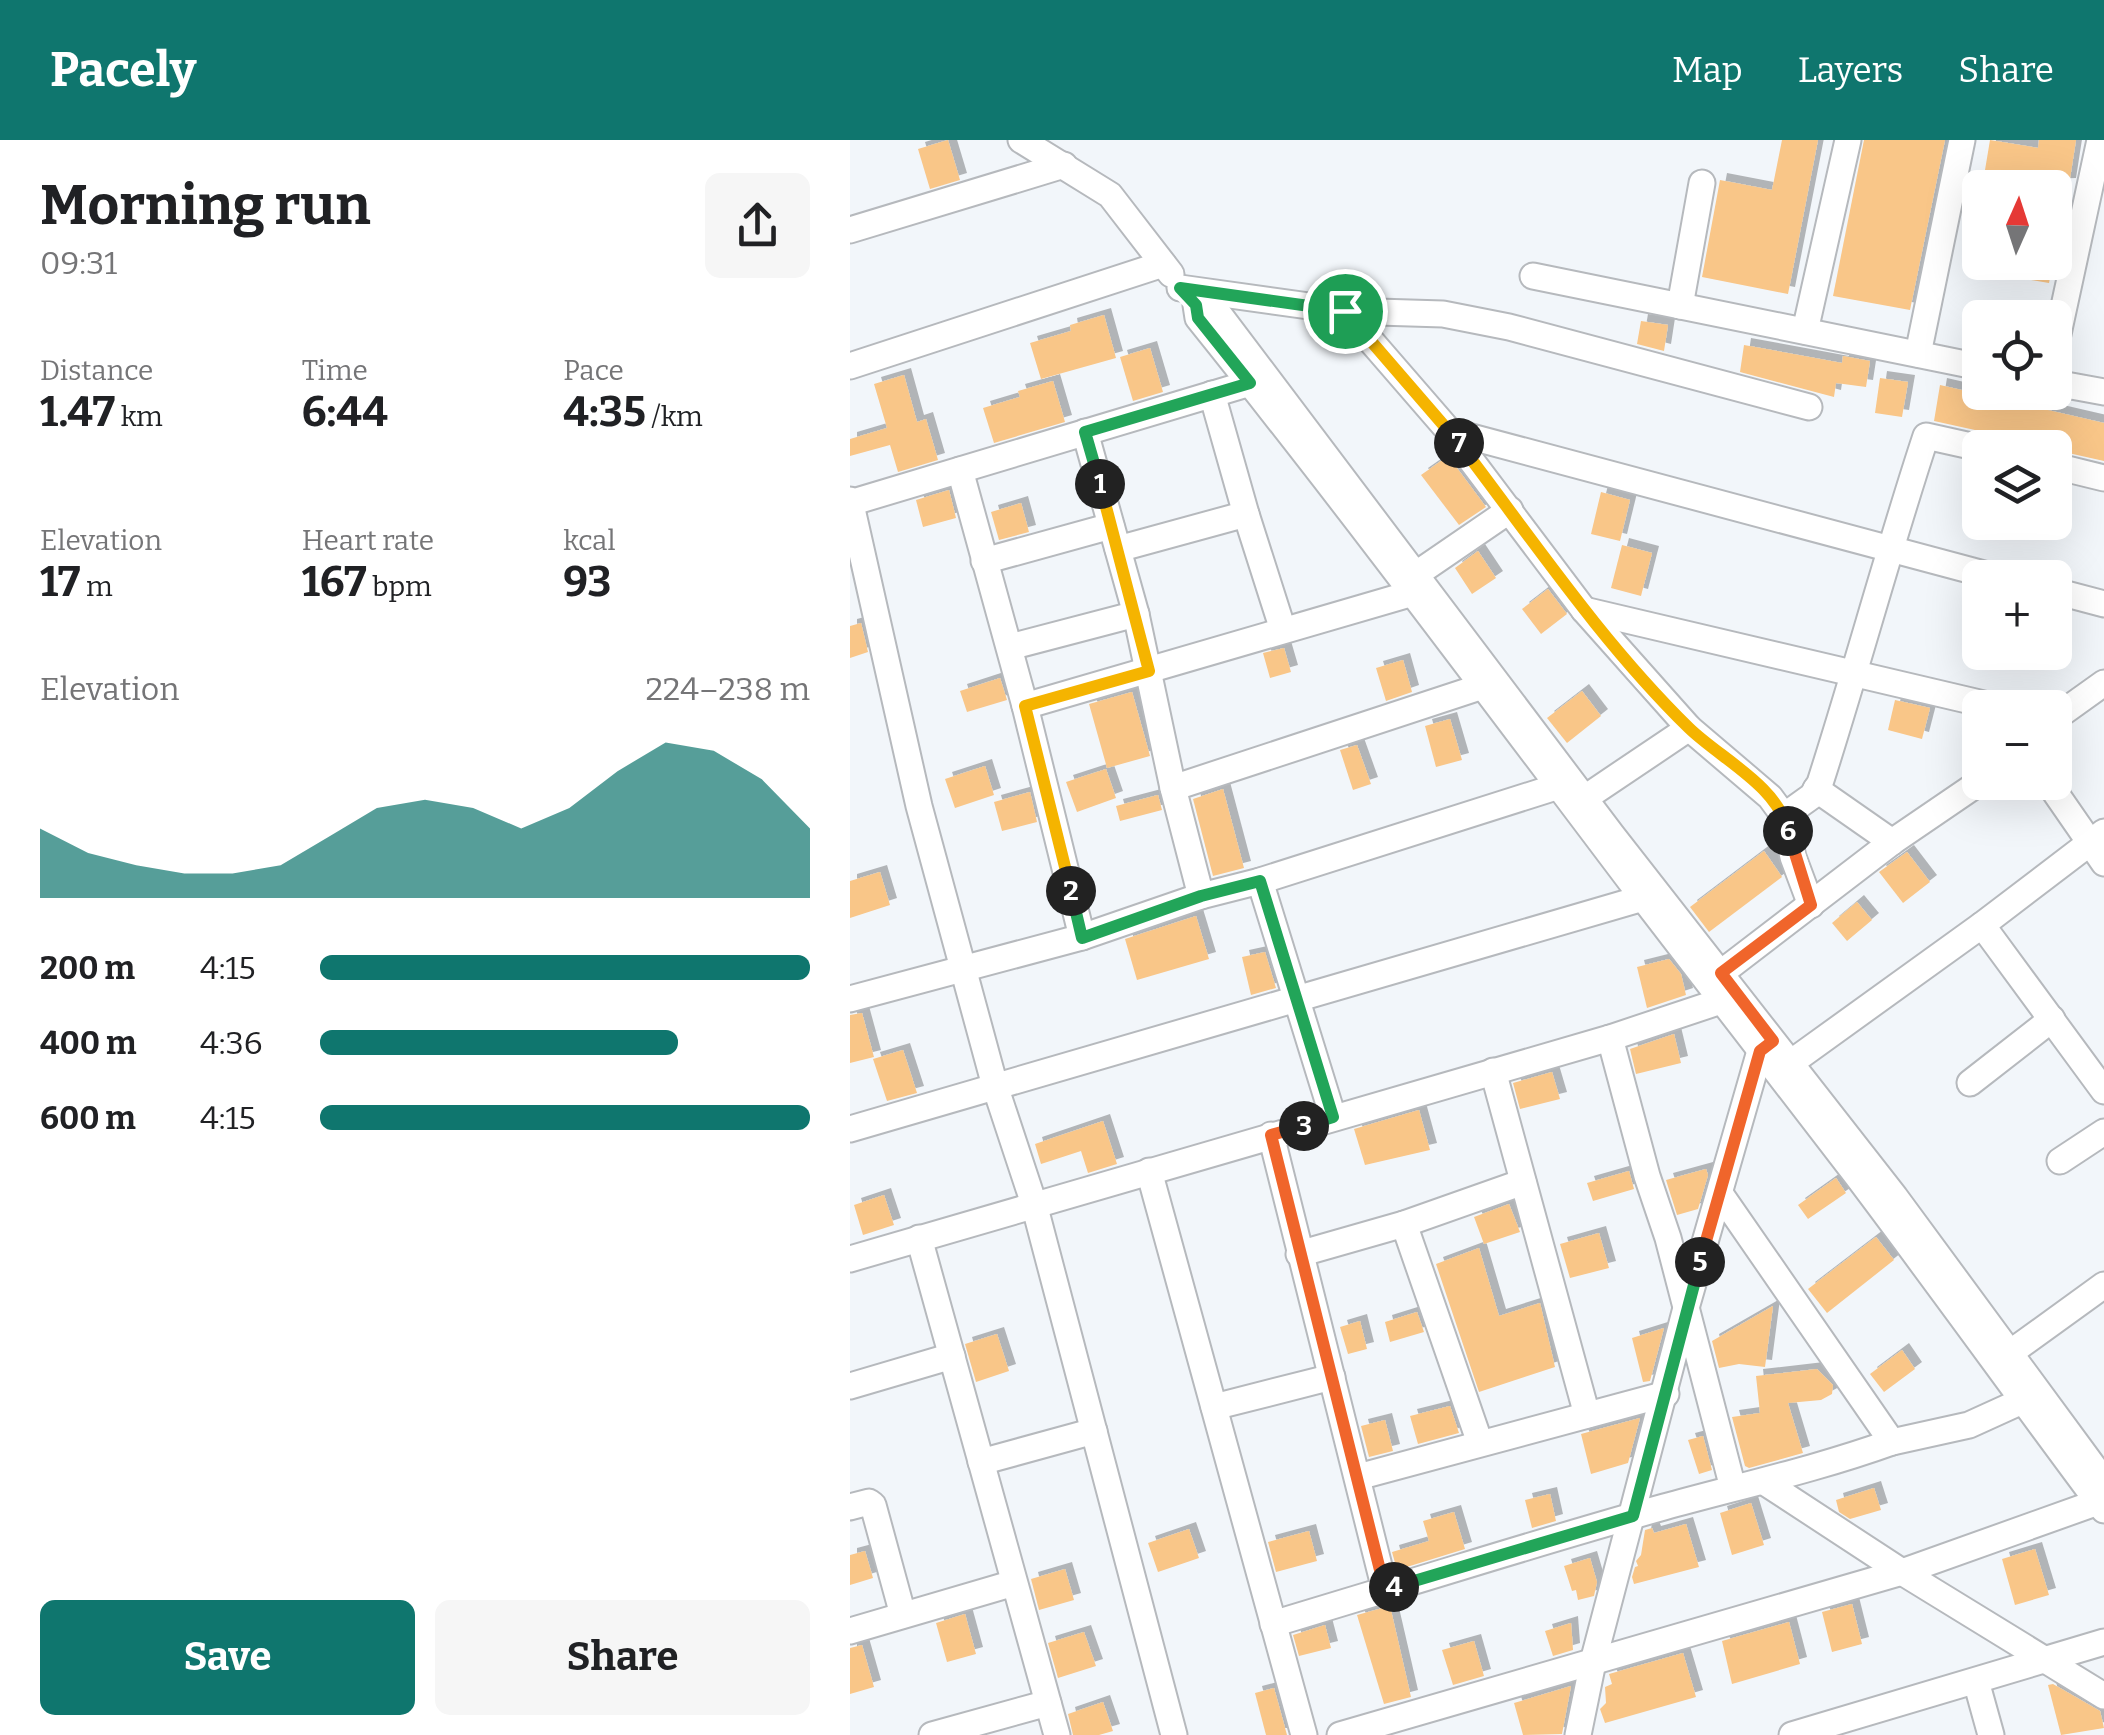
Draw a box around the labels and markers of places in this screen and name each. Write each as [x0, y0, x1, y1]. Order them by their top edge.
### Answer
pin [1303, 269, 1388, 354]
pin: 7 [1434, 418, 1484, 468]
pin: 1 [1075, 459, 1125, 509]
pin: 6 [1763, 806, 1813, 856]
pin: 2 [1046, 866, 1096, 916]
pin: 3 [1279, 1101, 1329, 1151]
pin: 5 [1675, 1237, 1725, 1287]
pin: 4 [1369, 1562, 1419, 1612]

